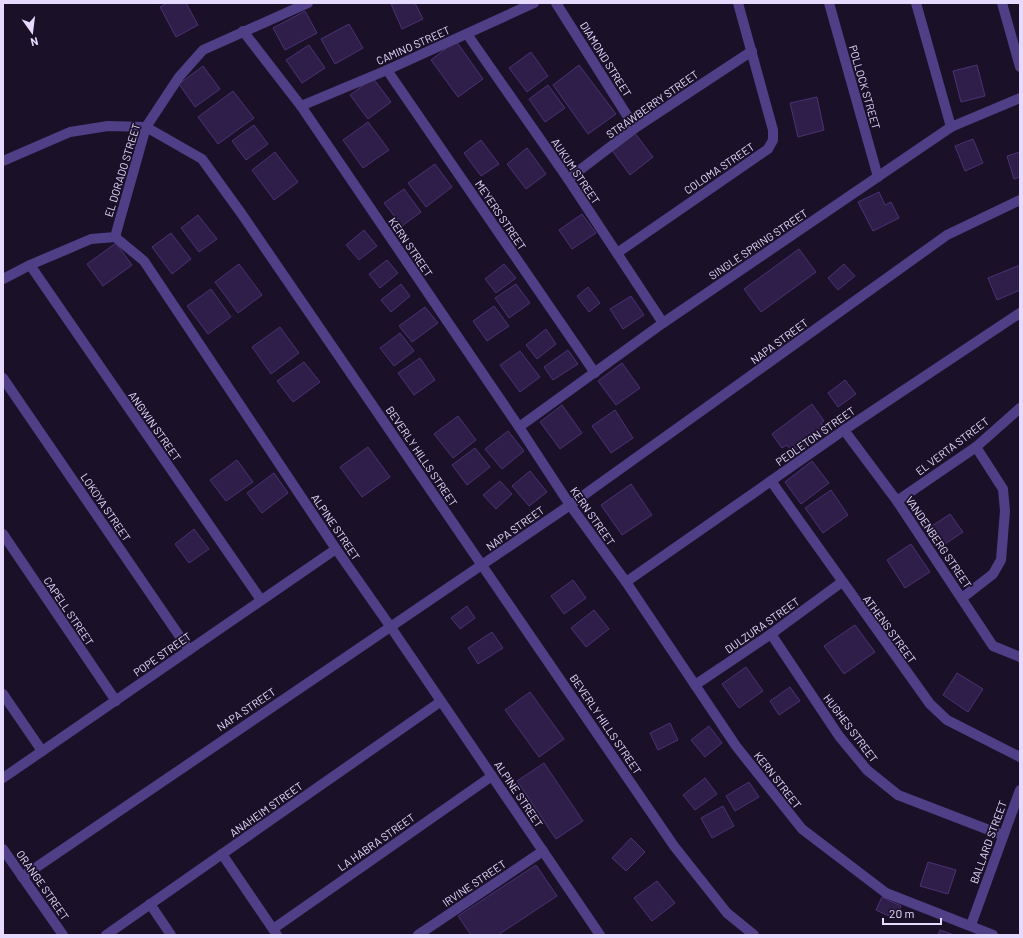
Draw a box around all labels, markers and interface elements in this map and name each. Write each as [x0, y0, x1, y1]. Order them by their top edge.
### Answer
north arrow [12, 12, 52, 52]
street label: DIAMOND STREET [578, 19, 634, 99]
street label: CAMINO STREET [374, 23, 452, 67]
text: N [29, 35, 40, 49]
street label: POLLOCK STREET [847, 43, 883, 131]
street label: STRAWBERRY STREET [603, 67, 701, 141]
street label: EL DORADO STREET [102, 122, 142, 218]
street label: AUKUM STREET [549, 136, 603, 206]
street label: COLOMA STREET [681, 140, 757, 196]
street label: MEYERS STREET [473, 178, 529, 252]
street label: SINGLE SPRING STREET [706, 206, 810, 282]
street label: KERN STREET [386, 215, 436, 279]
street label: NAPA STREET [748, 316, 810, 366]
street label: ANGWIN STREET [126, 389, 184, 463]
street label: BEVERLY HILLS STREET [384, 404, 460, 508]
street label: PEDLETON STREET [773, 404, 857, 468]
street label: EL VERTA STREET [913, 414, 991, 478]
street label: LOKOYA STREET [78, 470, 134, 544]
street label: KERN STREET [568, 484, 618, 548]
street label: ALPINE STREET [309, 491, 363, 563]
street label: VANDENBERG STREET [903, 494, 975, 590]
street label: NAPA STREET [483, 503, 547, 553]
street label: CAPELL STREET [41, 574, 97, 648]
street label: ATHENS STREET [861, 592, 919, 666]
street label: DULZURA STREET [722, 594, 802, 656]
street label: POPE STREET [131, 629, 193, 679]
street label: BEVERLY HILLS STREET [568, 672, 644, 776]
street label: NAPA STREET [214, 685, 278, 733]
street label: HUGHES STREET [821, 691, 881, 765]
street label: KERN STREET [752, 749, 804, 811]
street label: ALPINE STREET [492, 758, 546, 830]
street label: ANAHEIM STREET [227, 779, 305, 839]
street label: BALLARD STREET [967, 799, 1009, 885]
street label: LA HABRA STREET [335, 811, 417, 873]
street label: ORANGE STREET [14, 848, 72, 922]
street label: IRVINE STREET [440, 857, 508, 909]
scale bar [883, 900, 941, 926]
text: 20 m [889, 906, 915, 920]

